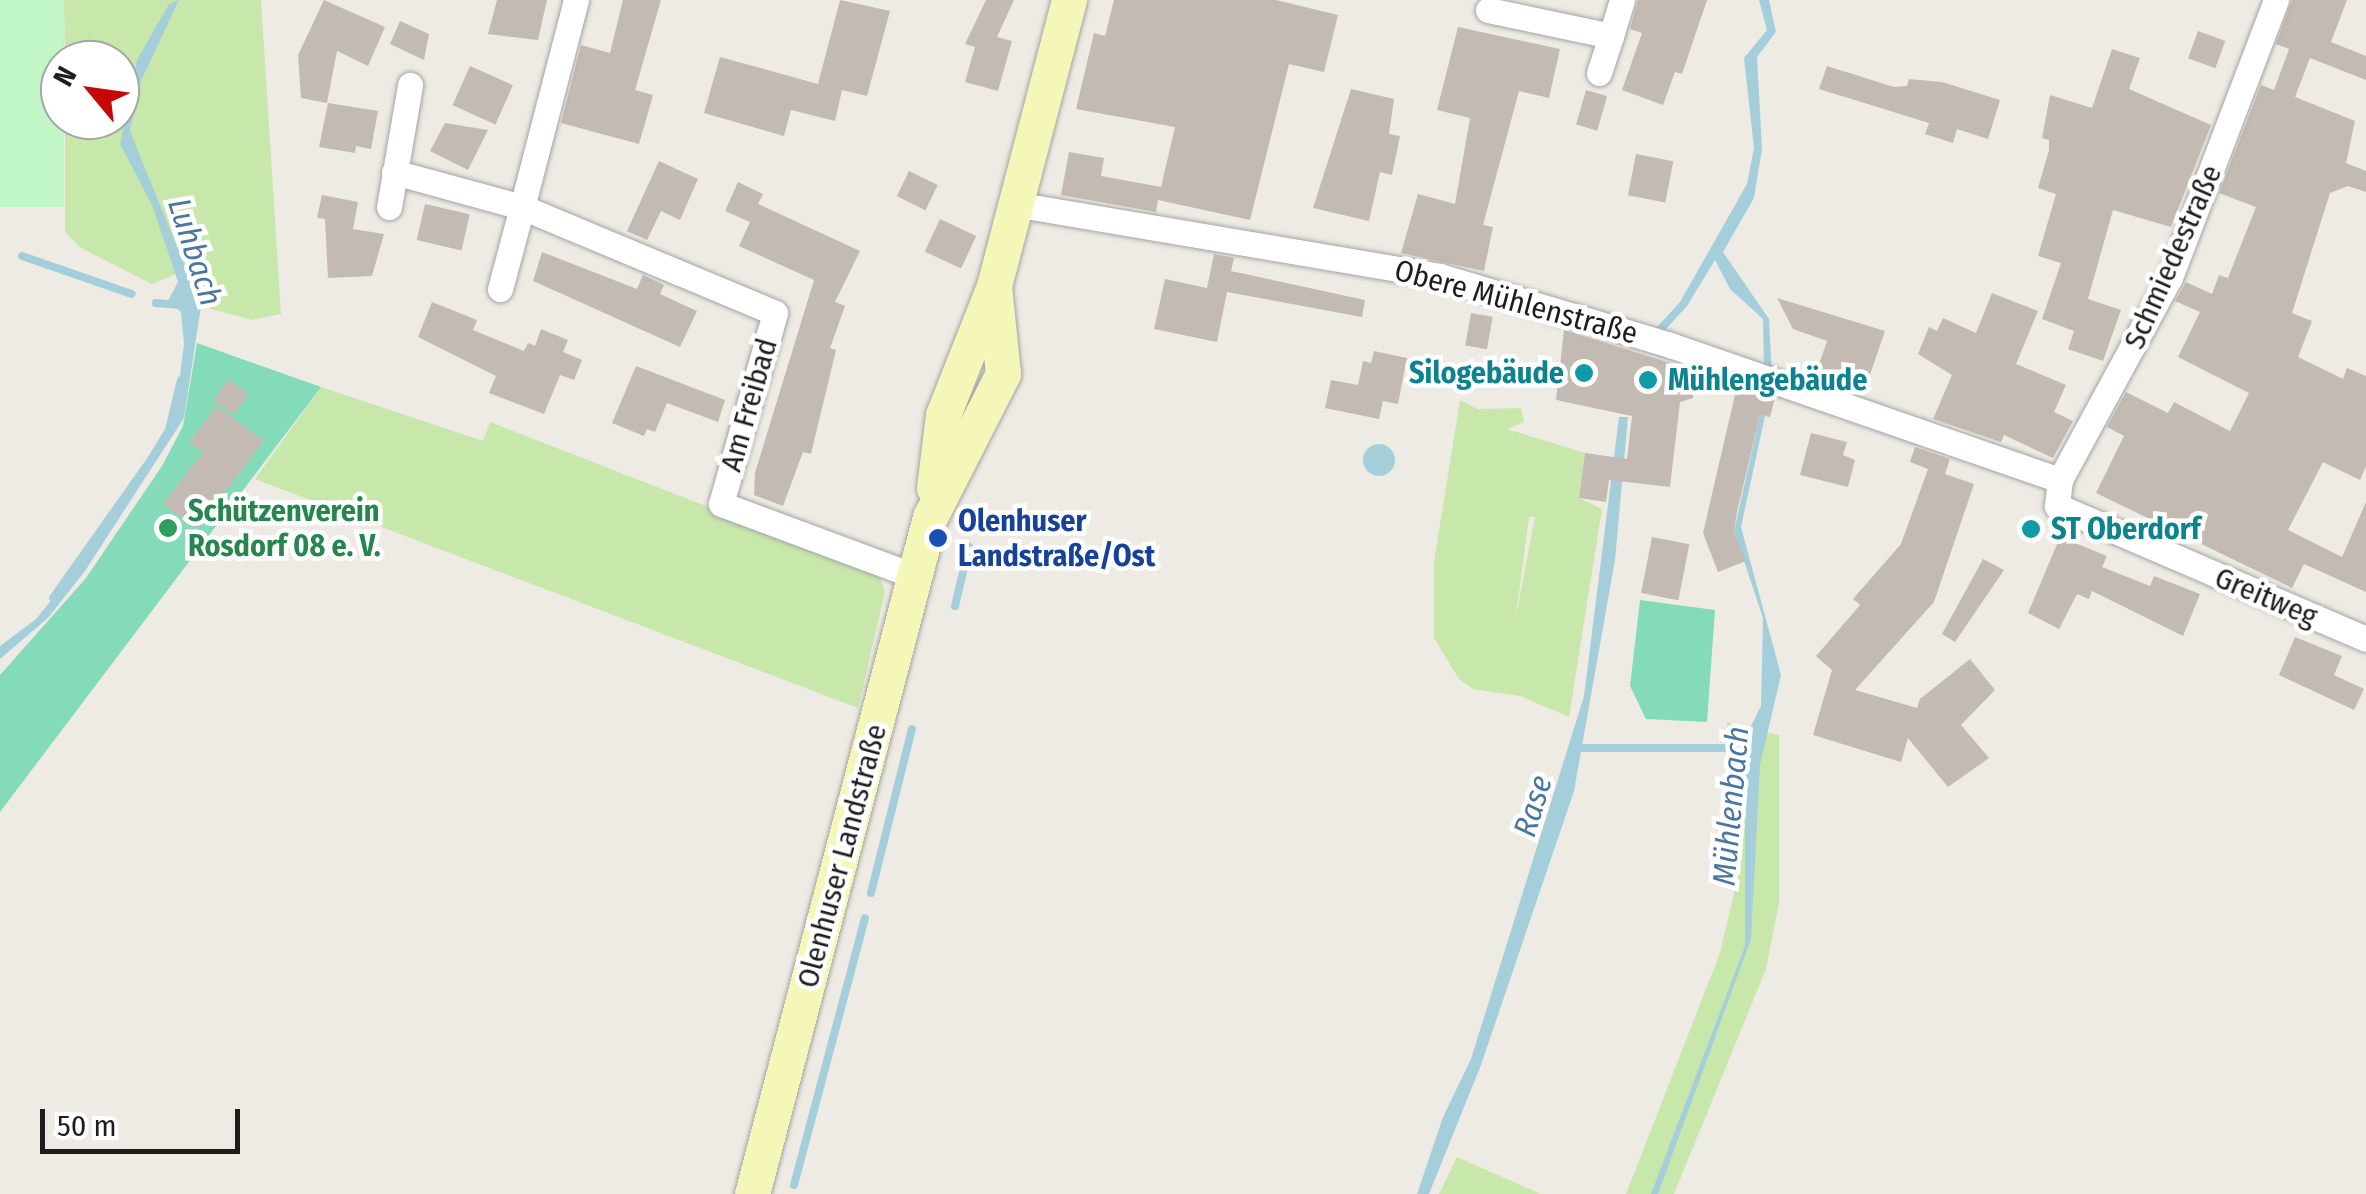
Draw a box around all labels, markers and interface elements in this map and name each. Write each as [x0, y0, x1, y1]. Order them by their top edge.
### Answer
north arrow [40, 40, 140, 140]
text: N [47, 61, 84, 92]
street label: Schmiedestraße [2116, 159, 2230, 355]
water label: Luhbach [160, 193, 230, 311]
street label: Obere Mühlenstraße [1391, 252, 1641, 352]
street label: Am Freibad [713, 334, 785, 476]
place label: Silogebäude [1409, 355, 1564, 391]
marker: Silogebäude [1573, 362, 1595, 384]
place label: Mühlengebäude [1668, 362, 1867, 398]
marker: Mühlengebäude [1637, 369, 1659, 391]
place label: Schützenverein Rosdorf 08 e. V. [188, 493, 381, 564]
place label: Olenhuser Landstraße/Ost [958, 503, 1155, 574]
place label: ST Oberdorf [2051, 511, 2201, 547]
marker: Schützenverein Rosdorf 08 e. V. [157, 517, 179, 539]
marker: ST Oberdorf [2020, 518, 2042, 540]
marker: Olenhuser Landstraße/Ost [927, 527, 949, 549]
street label: Greitweg [2209, 559, 2323, 635]
street label: Olenhuser Landstraße [790, 720, 894, 992]
water label: Mühlenbach [1705, 725, 1757, 887]
water label: Rase [1506, 771, 1560, 841]
scale bar [45, 1089, 245, 1151]
text: 50 m [57, 1108, 117, 1144]

